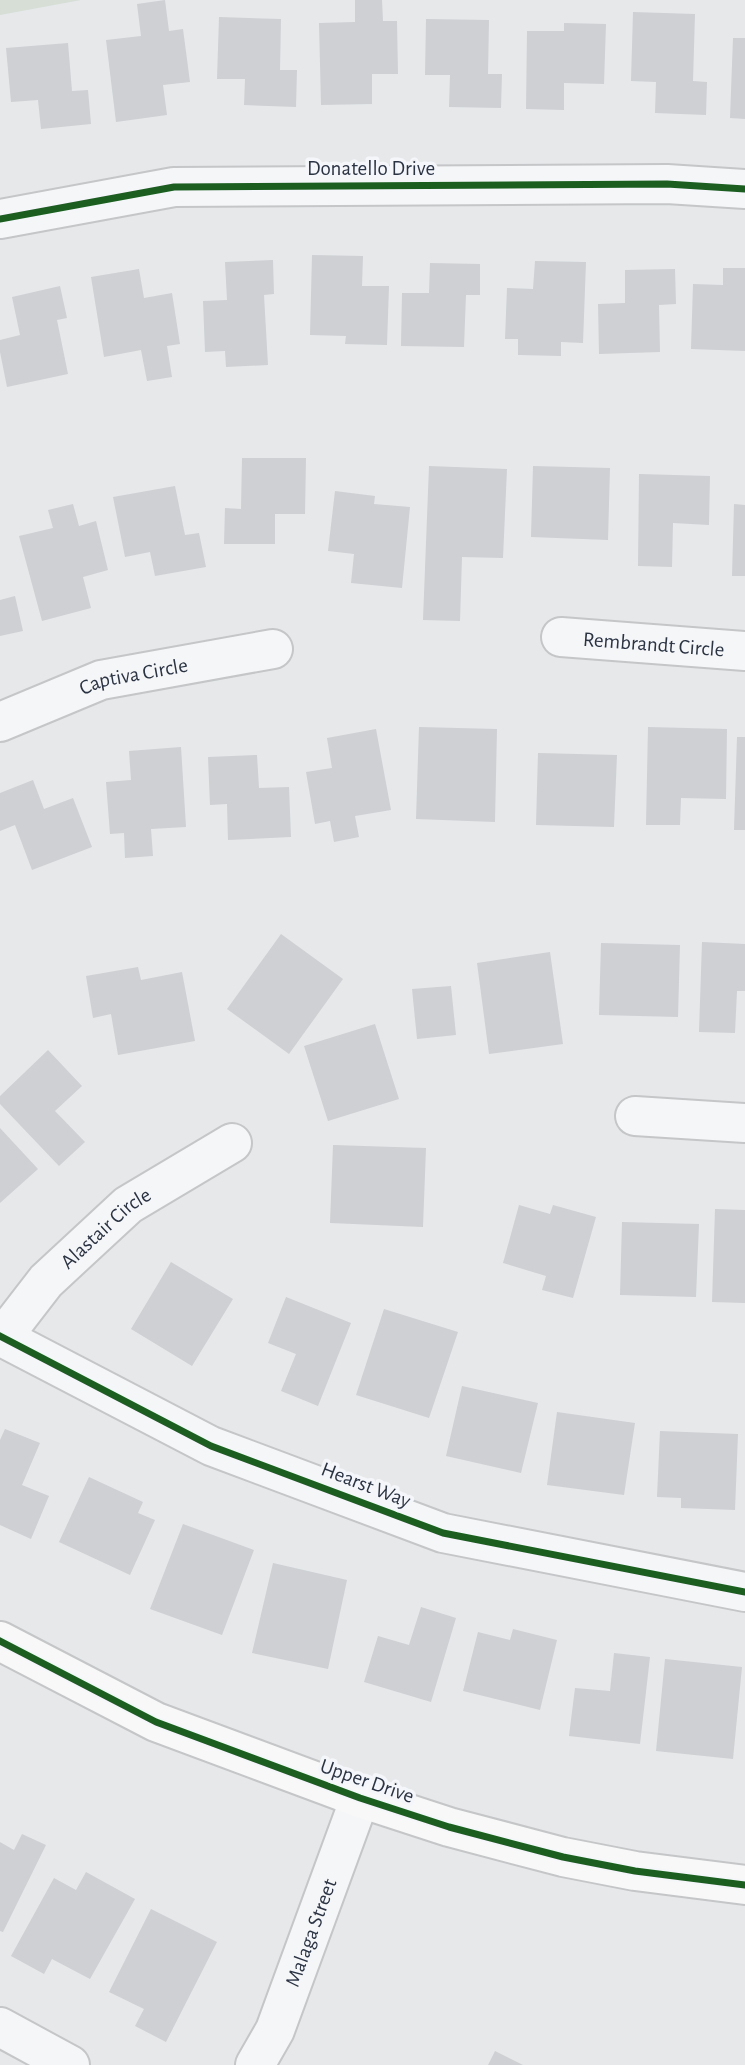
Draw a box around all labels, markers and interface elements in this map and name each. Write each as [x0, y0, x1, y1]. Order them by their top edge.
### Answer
street label: Donatello Drive [307, 158, 435, 179]
street label: Rembrandt Circle [582, 628, 725, 660]
street label: Captiva Circle [76, 654, 189, 698]
street label: Alastair Circle [56, 1184, 154, 1273]
street label: Hearst Way [318, 1458, 414, 1512]
street label: Upper Drive [317, 1755, 417, 1807]
street label: Malaga Street [281, 1875, 340, 1990]

